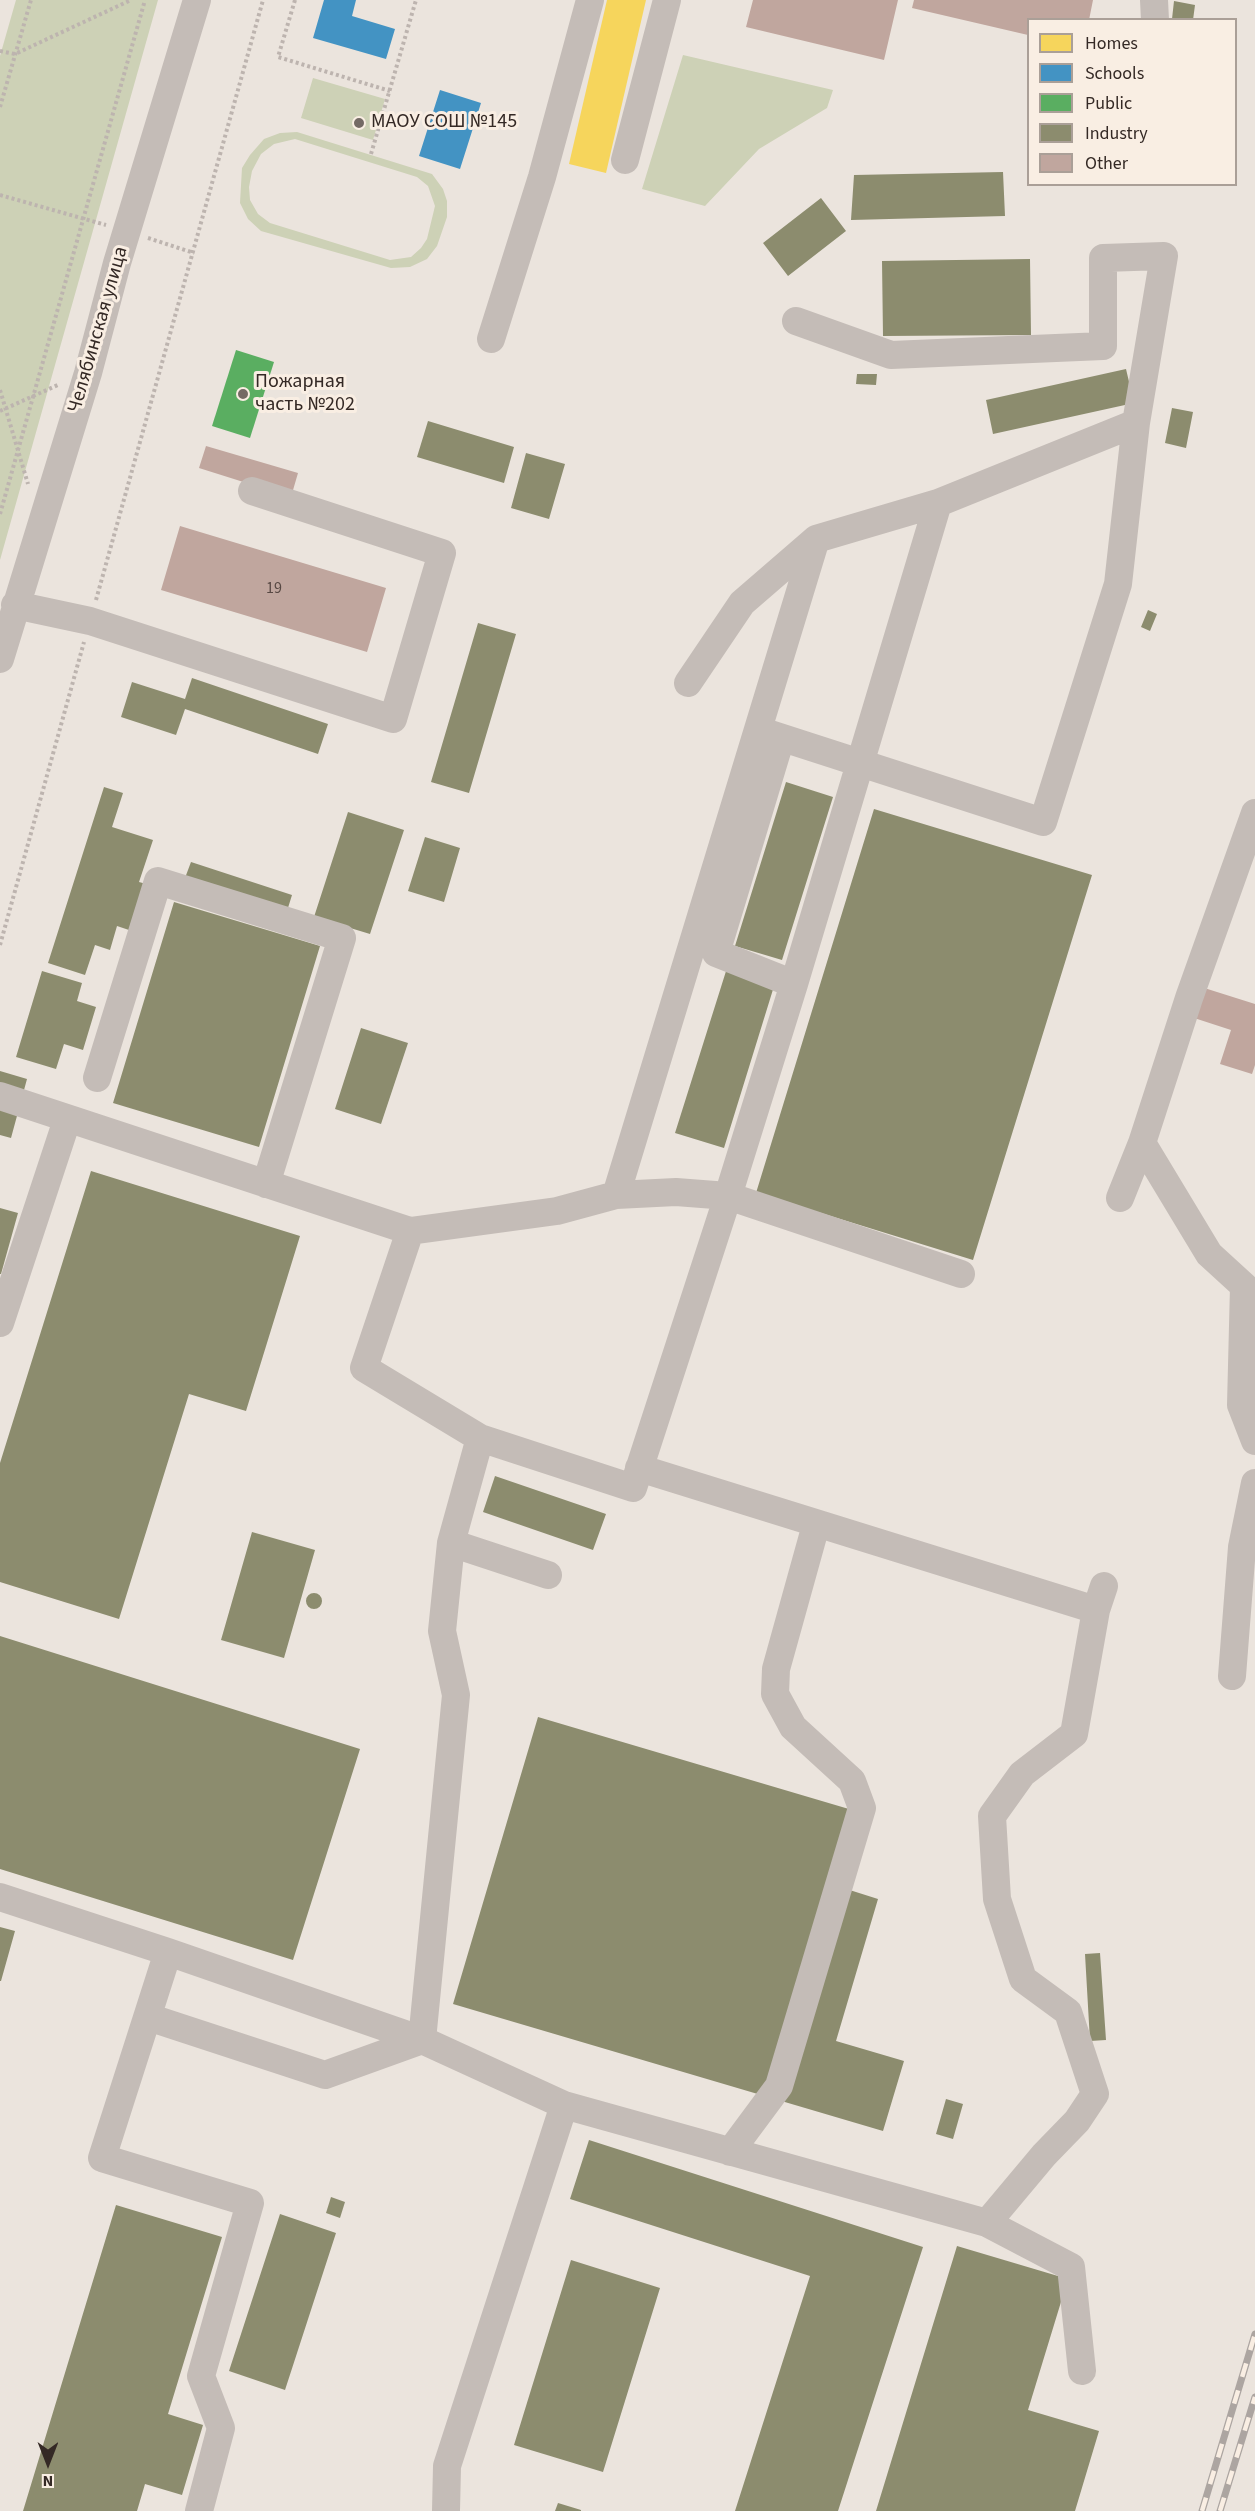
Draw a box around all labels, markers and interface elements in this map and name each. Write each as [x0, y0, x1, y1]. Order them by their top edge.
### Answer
legend [1027, 18, 1237, 186]
text: Homes [1085, 31, 1138, 56]
text: Schools [1085, 61, 1144, 86]
text: Public [1085, 91, 1132, 116]
place label: МАОУ СОШ №145 [371, 111, 517, 135]
marker: МАОУ СОШ №145 [352, 116, 366, 130]
text: Industry [1085, 121, 1148, 146]
text: Other [1085, 151, 1128, 176]
street label: Челябинская улица [64, 244, 134, 416]
place label: Пожарная часть №202 [255, 371, 355, 418]
marker: Пожарная часть №202 [236, 387, 250, 401]
house number: 19 [266, 579, 282, 599]
north arrow [18, 2433, 78, 2493]
text: N [43, 2470, 53, 2492]

